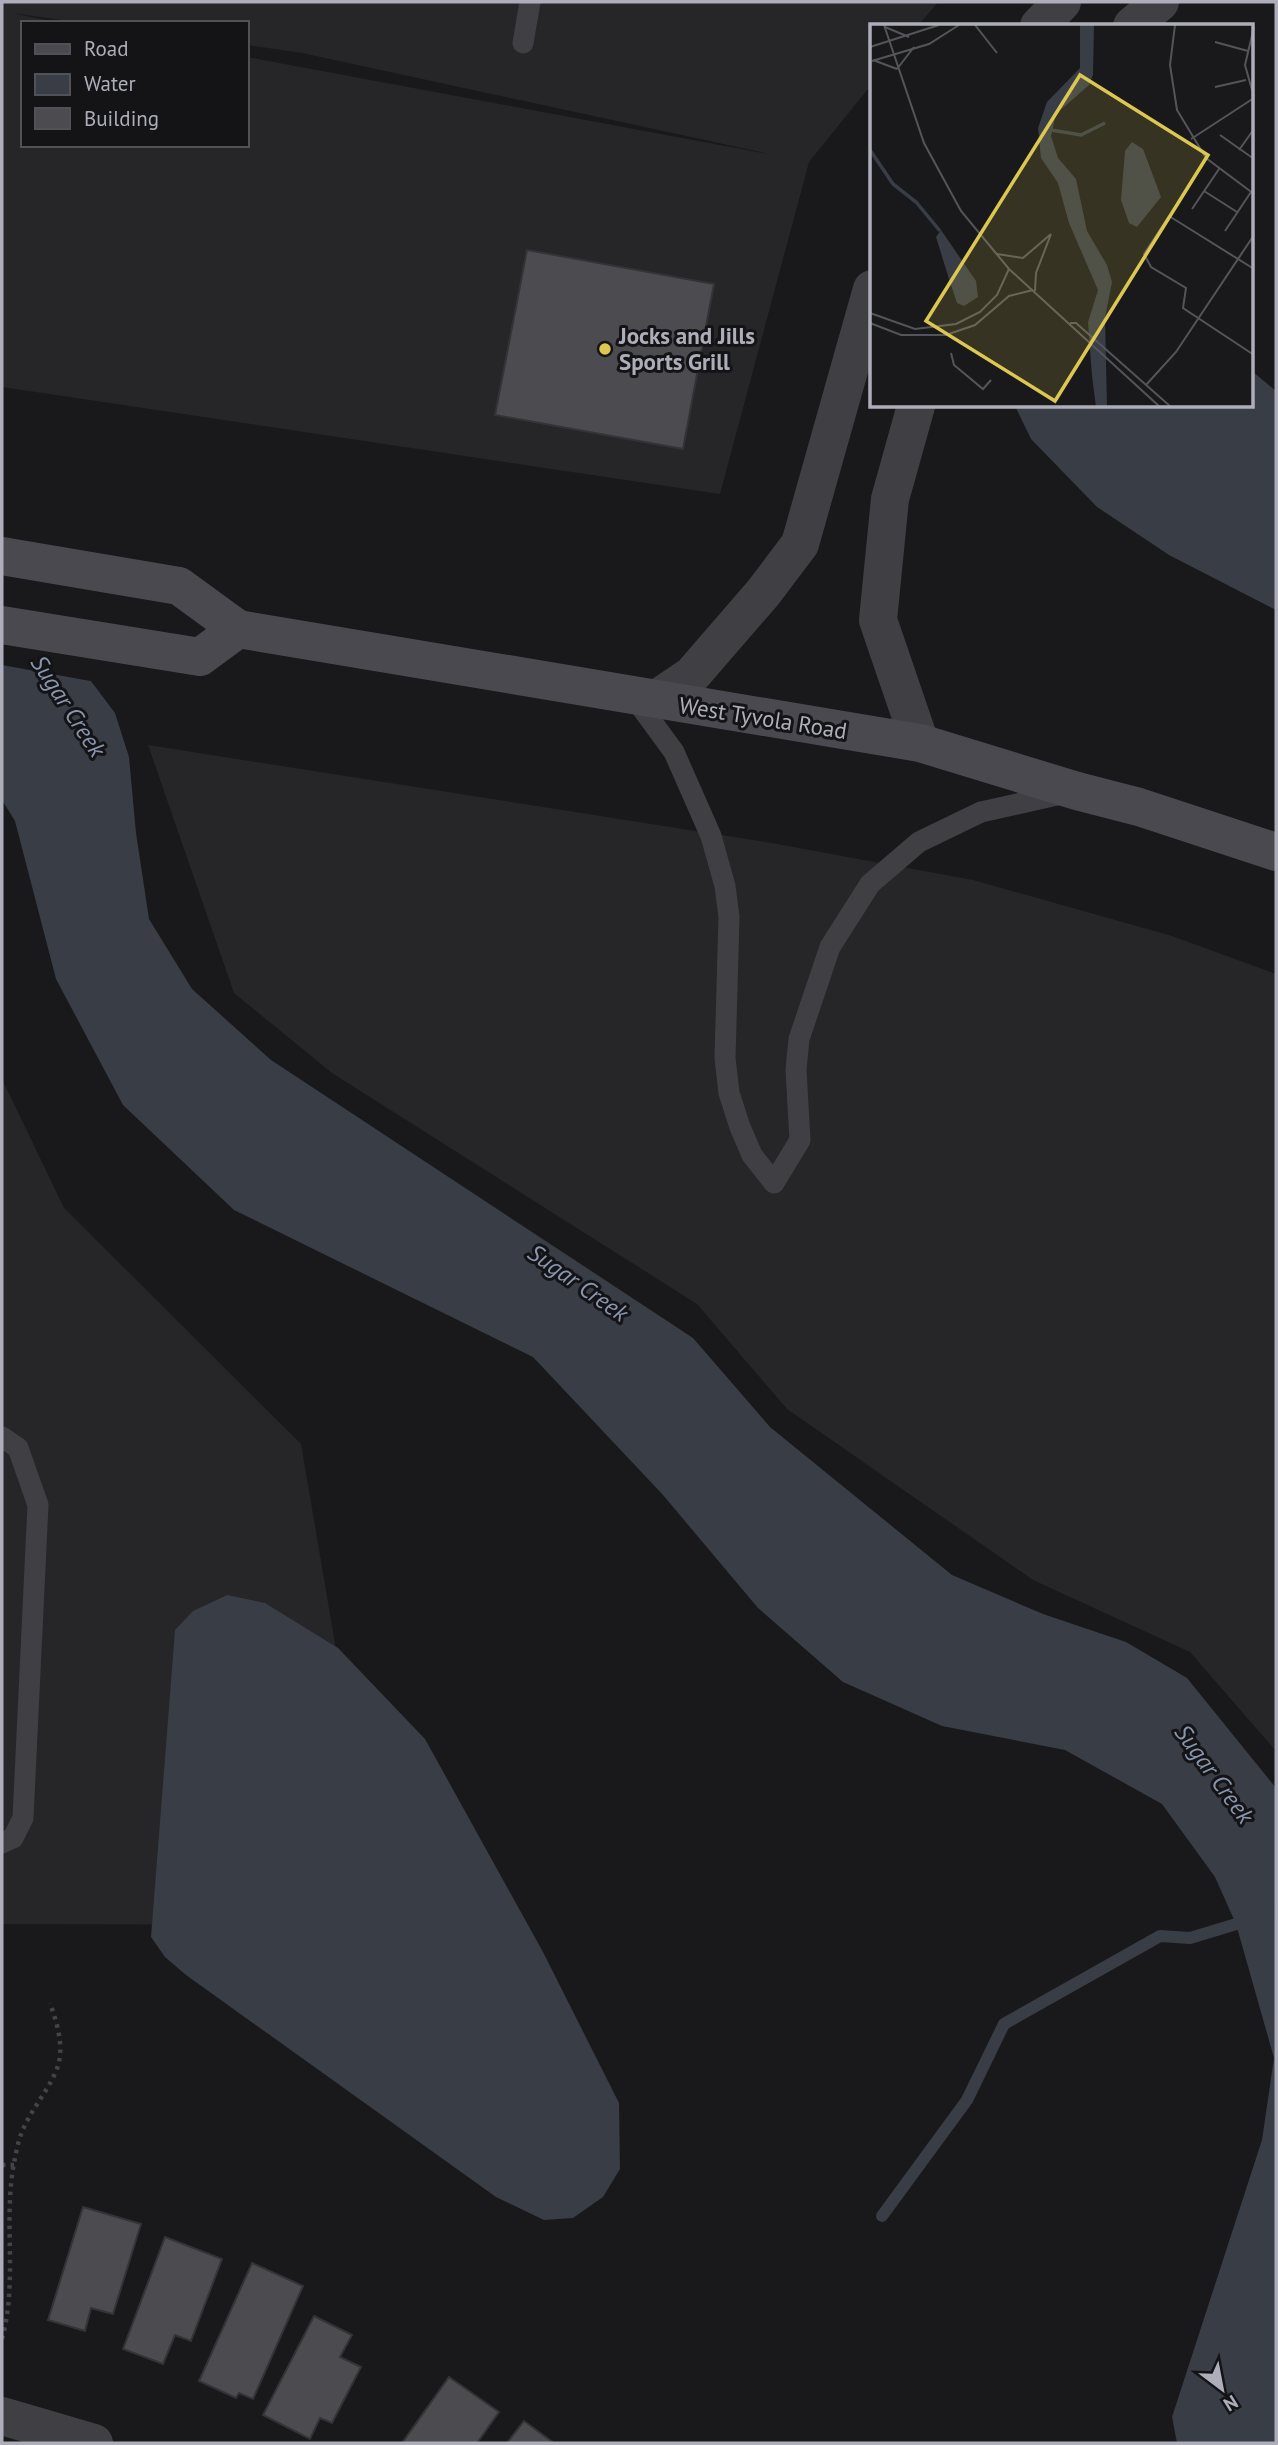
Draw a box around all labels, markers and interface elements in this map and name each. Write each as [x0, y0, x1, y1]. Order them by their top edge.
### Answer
legend [21, 21, 248, 147]
inset map [870, 24, 1254, 408]
text: Road [84, 35, 128, 62]
text: Water [84, 70, 136, 97]
text: Building [84, 105, 159, 132]
place label: Jocks and Jills Sports Grill [618, 321, 755, 376]
marker: Jocks and Jills Sports Grill [597, 341, 613, 357]
water label: Sugar Creek [24, 649, 114, 764]
street label: West Tyvola Road [677, 690, 849, 745]
water label: Sugar Creek [522, 1237, 636, 1329]
water label: Sugar Creek [1168, 1718, 1262, 1831]
north arrow [1187, 2354, 1257, 2424]
text: N [1219, 2390, 1243, 2417]

